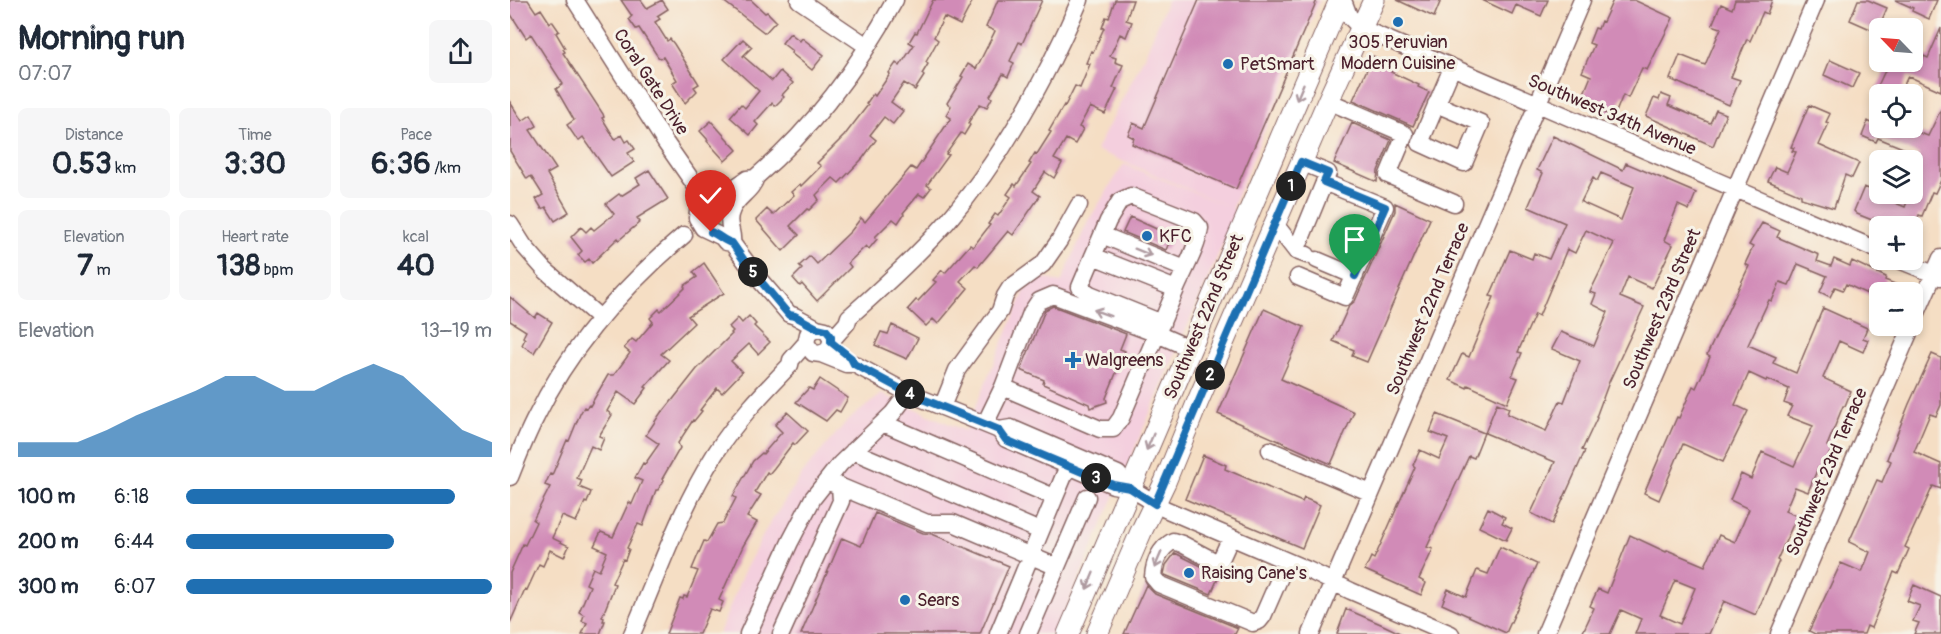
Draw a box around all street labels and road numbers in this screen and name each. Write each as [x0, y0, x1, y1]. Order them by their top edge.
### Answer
street label: Coral Gate Drive [608, 25, 694, 140]
street label: Southwest 34th Avenue [1524, 69, 1700, 161]
street label: Southwest 22nd Terrace [1381, 219, 1475, 399]
street label: Southwest 23rd Street [1618, 225, 1707, 393]
street label: Southwest 22nd Street [1159, 231, 1249, 403]
street label: Southwest 23rd Terrace [1781, 384, 1873, 560]

